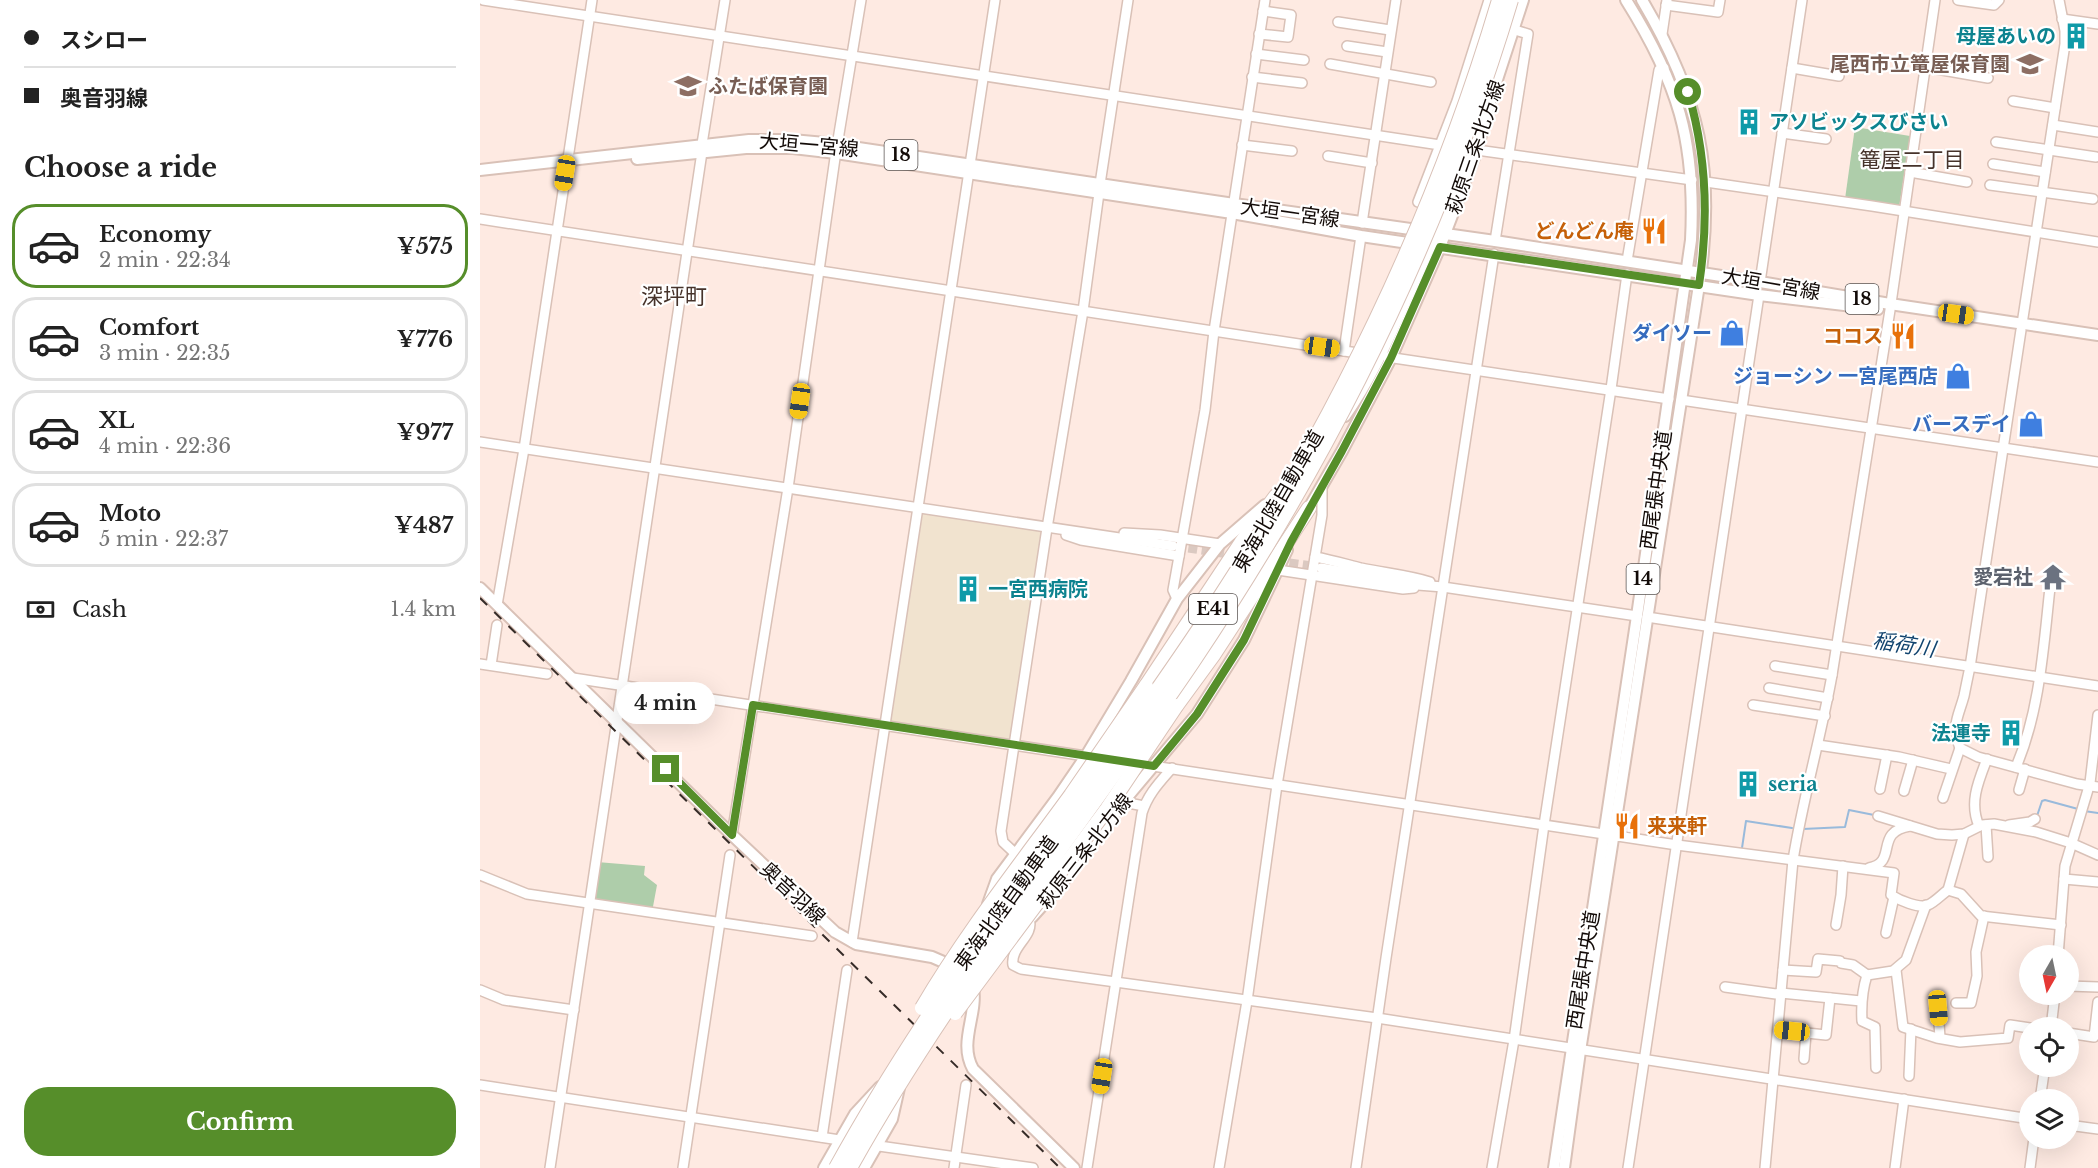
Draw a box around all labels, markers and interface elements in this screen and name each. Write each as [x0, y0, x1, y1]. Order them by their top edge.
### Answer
building icon: 母屋あいの [2061, 21, 2091, 51]
place label: 母屋あいの [1956, 24, 2056, 48]
text: スシロー [60, 27, 148, 54]
school or university icon: 尾西市立篭屋保育園 [2015, 49, 2045, 79]
place label: 尾西市立篭屋保育園 [1830, 52, 2010, 76]
school or university icon: ふたば保育園 [673, 71, 703, 101]
place label: ふたば保育園 [708, 74, 828, 98]
street label: 萩原三条北方線 [1441, 77, 1509, 217]
route start [1674, 78, 1701, 105]
text: 奥音羽線 [60, 85, 148, 112]
building icon: アソビックスびさい [1734, 107, 1764, 137]
place label: アソビックスびさい [1769, 110, 1948, 134]
street label: 大垣一宮線 [758, 129, 860, 161]
road number: 18 [884, 140, 918, 170]
district label: 篭屋二丁目 [1860, 147, 1965, 173]
text: Choose a ride [24, 151, 217, 184]
car [553, 154, 577, 192]
street label: 大垣一宮線 [1239, 194, 1341, 232]
restaurant icon: どんどん庵 [1639, 216, 1669, 246]
icon: car [27, 219, 81, 273]
place label: どんどん庵 [1535, 219, 1634, 243]
text: Economy [99, 221, 211, 248]
text: ¥575 [397, 233, 453, 260]
text: 2 min · 22:34 [99, 248, 231, 272]
street label: 大垣一宮線 [1720, 263, 1822, 305]
district label: 深坪町 [641, 283, 707, 310]
road number: 18 [1846, 284, 1878, 314]
car [1937, 303, 1975, 325]
icon: car [27, 312, 81, 366]
text: Comfort [99, 314, 199, 341]
shop icon: ダイソー [1717, 318, 1747, 348]
place label: ダイソー [1632, 321, 1712, 345]
restaurant icon: ココス [1888, 321, 1918, 351]
place label: ココス [1823, 324, 1883, 348]
text: ¥776 [397, 326, 453, 353]
car [1303, 336, 1341, 358]
text: 3 min · 22:35 [99, 341, 230, 365]
shop icon: ジョーシン 一宮尾西店 [1943, 361, 1973, 391]
place label: ジョーシン 一宮尾西店 [1733, 364, 1938, 388]
car [789, 382, 811, 420]
icon: car [27, 405, 81, 459]
text: XL [99, 407, 134, 434]
shop icon: バースデイ [2016, 409, 2046, 439]
place label: バースデイ [1912, 412, 2011, 436]
text: ¥977 [397, 419, 453, 446]
street label: 東海北陸自動車道 [1228, 426, 1328, 576]
street label: 西尾張中央道 [1636, 429, 1676, 551]
text: 4 min · 22:36 [99, 434, 231, 458]
icon: car [27, 498, 81, 552]
text: Moto [99, 500, 161, 527]
text: ¥487 [394, 512, 453, 539]
text: 5 min · 22:37 [99, 527, 228, 551]
temple icon: 愛宕社 [2038, 562, 2068, 592]
road number: 14 [1626, 564, 1660, 594]
place label: 愛宕社 [1973, 565, 2033, 589]
building icon: 一宮西病院 [953, 574, 983, 604]
place label: 一宮西病院 [988, 577, 1088, 601]
icon: cash [24, 593, 57, 626]
road number: E41 [1189, 594, 1237, 624]
text: Cash [72, 596, 127, 623]
text: 1.4 km [391, 597, 456, 621]
water label: 稲荷川 [1871, 627, 1939, 663]
callout: 4 min [616, 682, 716, 724]
text: 4 min [634, 691, 697, 715]
building icon: 法運寺 [1996, 718, 2026, 748]
place label: 法運寺 [1931, 721, 1991, 745]
route end [652, 755, 679, 782]
building icon: seria [1733, 769, 1763, 799]
place label: seria [1768, 772, 1818, 796]
street label: 萩原三条北方線 [1032, 788, 1138, 914]
restaurant icon: 来来軒 [1612, 811, 1642, 841]
place label: 来来軒 [1647, 814, 1707, 838]
street label: 東海北陸自動車道 [949, 831, 1063, 975]
street label: 奥音羽線 [756, 857, 830, 929]
street label: 西尾張中央道 [1562, 909, 1604, 1031]
north arrow [2019, 945, 2079, 1005]
map controls [2019, 945, 2079, 1149]
car [1927, 989, 1949, 1027]
button: locate [2019, 1017, 2079, 1077]
car [1773, 1020, 1811, 1042]
car [1090, 1057, 1114, 1095]
button: Confirm [24, 1087, 456, 1156]
button: layers [2019, 1089, 2079, 1149]

